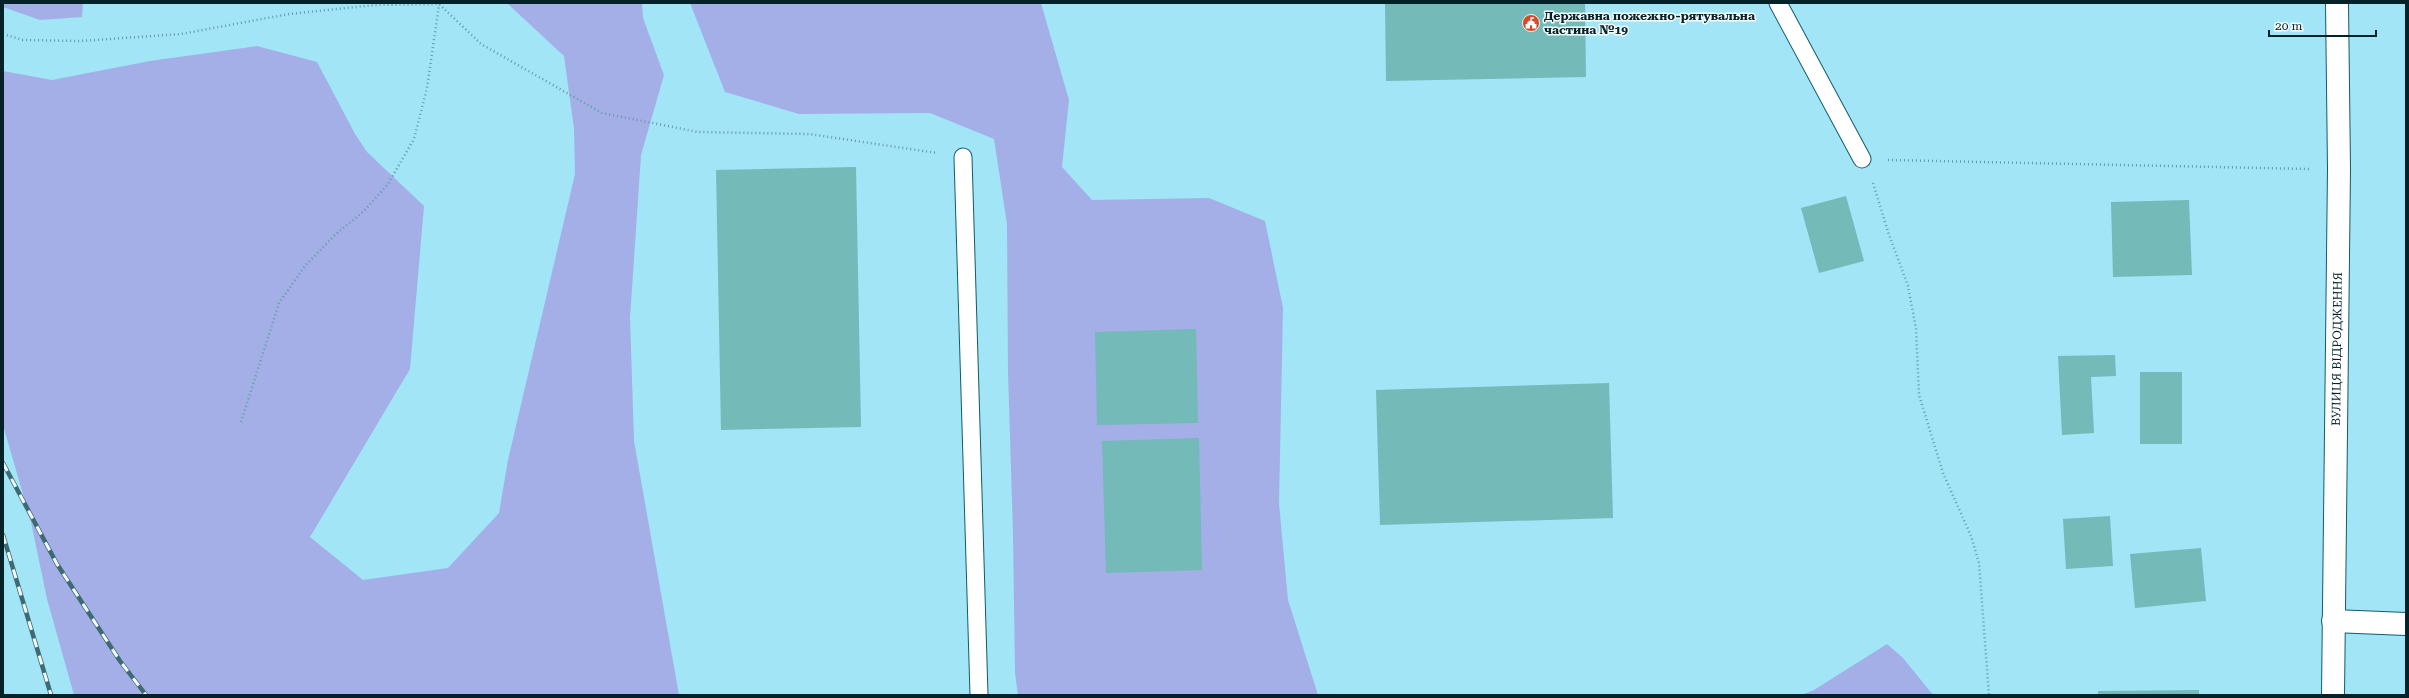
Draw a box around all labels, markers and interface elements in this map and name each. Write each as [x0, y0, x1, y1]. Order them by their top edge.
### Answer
place label: Державна пожежно-рятувальна частина №19 [1544, 9, 1755, 37]
scale bar [2269, 12, 2376, 38]
public building icon: Державна пожежно-рятувальна частина №19 [1521, 13, 1541, 33]
text: 20 m [2275, 19, 2302, 33]
street label: ВУЛИЦЯ ВІДРОДЖЕННЯ [2329, 272, 2345, 426]

